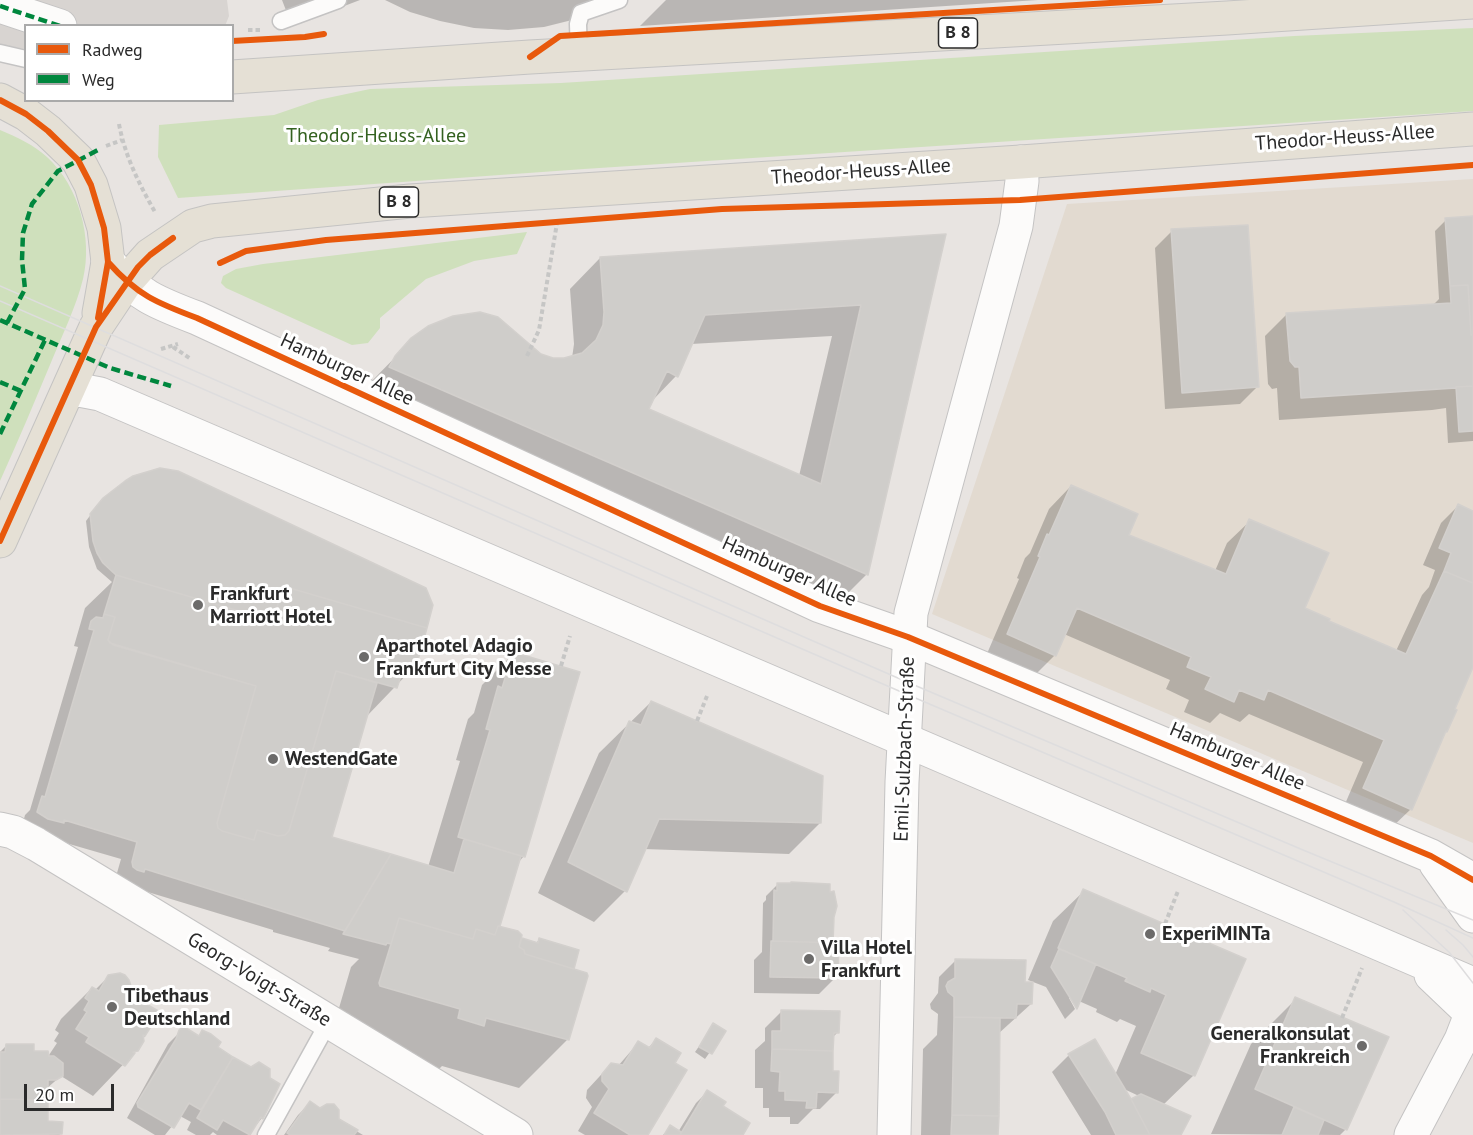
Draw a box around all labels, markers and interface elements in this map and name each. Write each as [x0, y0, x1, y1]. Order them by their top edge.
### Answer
road number: B 8 [938, 18, 978, 48]
legend [24, 24, 234, 102]
text: Radweg [82, 38, 143, 61]
text: Weg [82, 68, 115, 91]
street label: Theodor-Heuss-Allee [1254, 120, 1436, 156]
park label: Theodor-Heuss-Allee [286, 124, 466, 148]
street label: Theodor-Heuss-Allee [770, 154, 952, 190]
road number: B 8 [380, 187, 418, 217]
street label: Hamburger Allee [276, 329, 418, 411]
street label: Hamburger Allee [718, 532, 860, 612]
place label: Frankfurt Marriott Hotel [210, 582, 332, 629]
marker: Frankfurt Marriott Hotel [191, 598, 205, 612]
place label: Aparthotel Adagio Frankfurt City Messe [376, 634, 552, 681]
marker: Aparthotel Adagio Frankfurt City Messe [357, 650, 371, 664]
street label: Emil-Sulzbach-Straße [890, 656, 920, 842]
street label: Hamburger Allee [1166, 718, 1308, 796]
place label: WestendGate [285, 747, 398, 771]
marker: WestendGate [266, 752, 280, 766]
place label: ExperiMINTa [1162, 922, 1270, 946]
marker: ExperiMINTa [1143, 927, 1157, 941]
street label: Georg-Voigt-Straße [183, 928, 335, 1032]
place label: Villa Hotel Frankfurt [821, 936, 912, 983]
marker: Villa Hotel Frankfurt [802, 952, 816, 966]
place label: Tibethaus Deutschland [124, 984, 230, 1031]
marker: Tibethaus Deutschland [105, 1000, 119, 1014]
place label: Generalkonsulat Frankreich [1211, 1022, 1350, 1069]
marker: Generalkonsulat Frankreich [1355, 1039, 1369, 1053]
scale bar [27, 1072, 117, 1110]
text: 20 m [35, 1083, 74, 1106]

